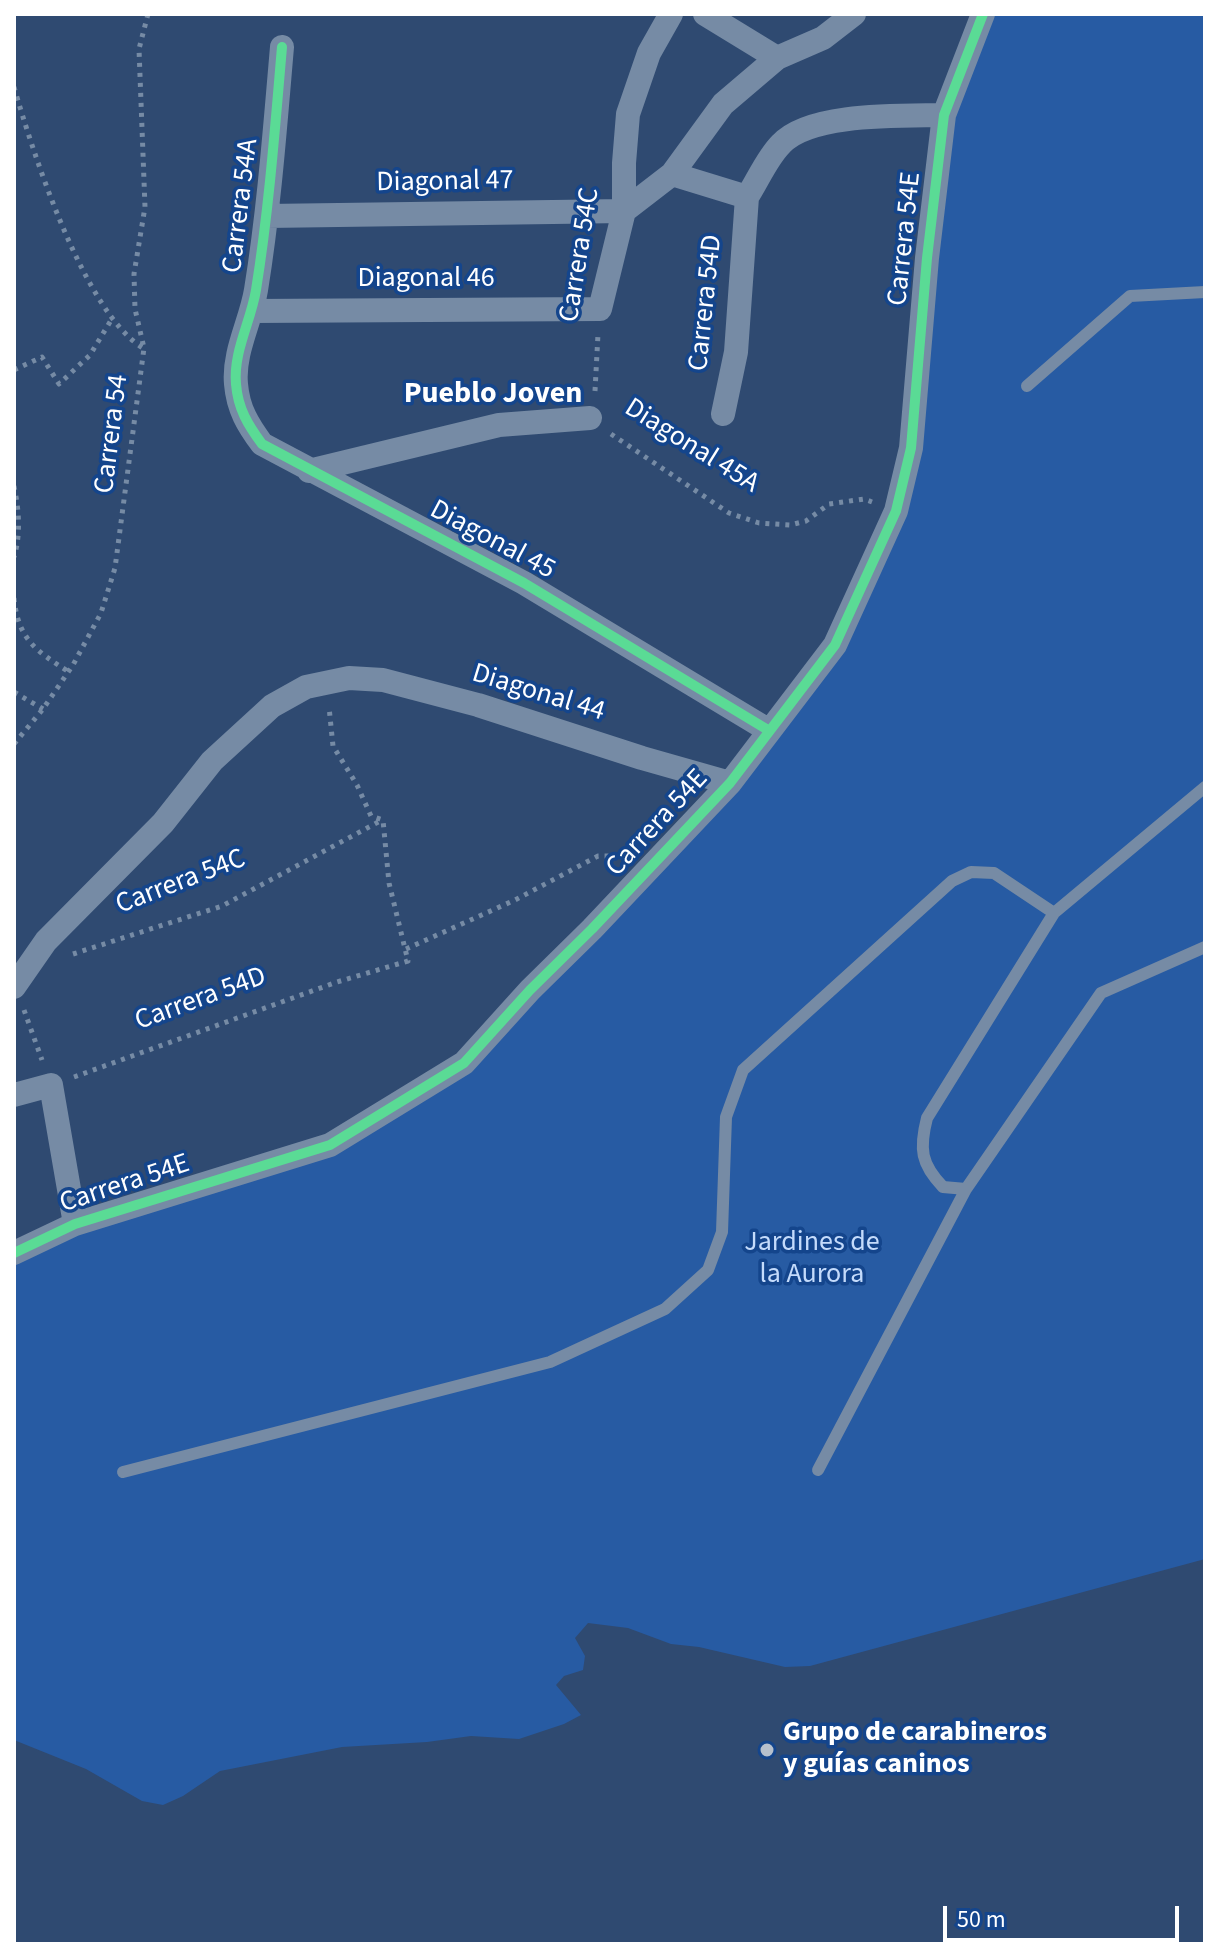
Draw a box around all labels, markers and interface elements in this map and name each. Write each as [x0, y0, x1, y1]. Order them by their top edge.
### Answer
street label: Carrera 54A [217, 137, 267, 275]
street label: Diagonal 47 [376, 165, 514, 201]
street label: Carrera 54E [882, 170, 930, 308]
street label: Carrera 54C [554, 185, 608, 325]
street label: Carrera 54D [683, 233, 731, 373]
street label: Diagonal 46 [357, 263, 495, 297]
street label: Carrera 54 [89, 373, 137, 495]
district label: Pueblo Joven [404, 377, 582, 413]
street label: Diagonal 45A [618, 392, 764, 502]
street label: Diagonal 45 [424, 494, 560, 588]
street label: Diagonal 44 [468, 658, 608, 730]
street label: Carrera 54E [600, 763, 716, 885]
street label: Carrera 54C [112, 843, 250, 923]
street label: Carrera 54D [131, 961, 271, 1039]
street label: Carrera 54E [56, 1148, 194, 1222]
park label: Jardines de la Aurora [744, 1227, 880, 1293]
place label: Grupo de carabineros y guías caninos [783, 1717, 1047, 1783]
marker: Grupo de carabineros y guías caninos [758, 1741, 776, 1759]
scale bar [947, 1890, 1183, 1940]
text: 50 m [957, 1902, 1006, 1937]

